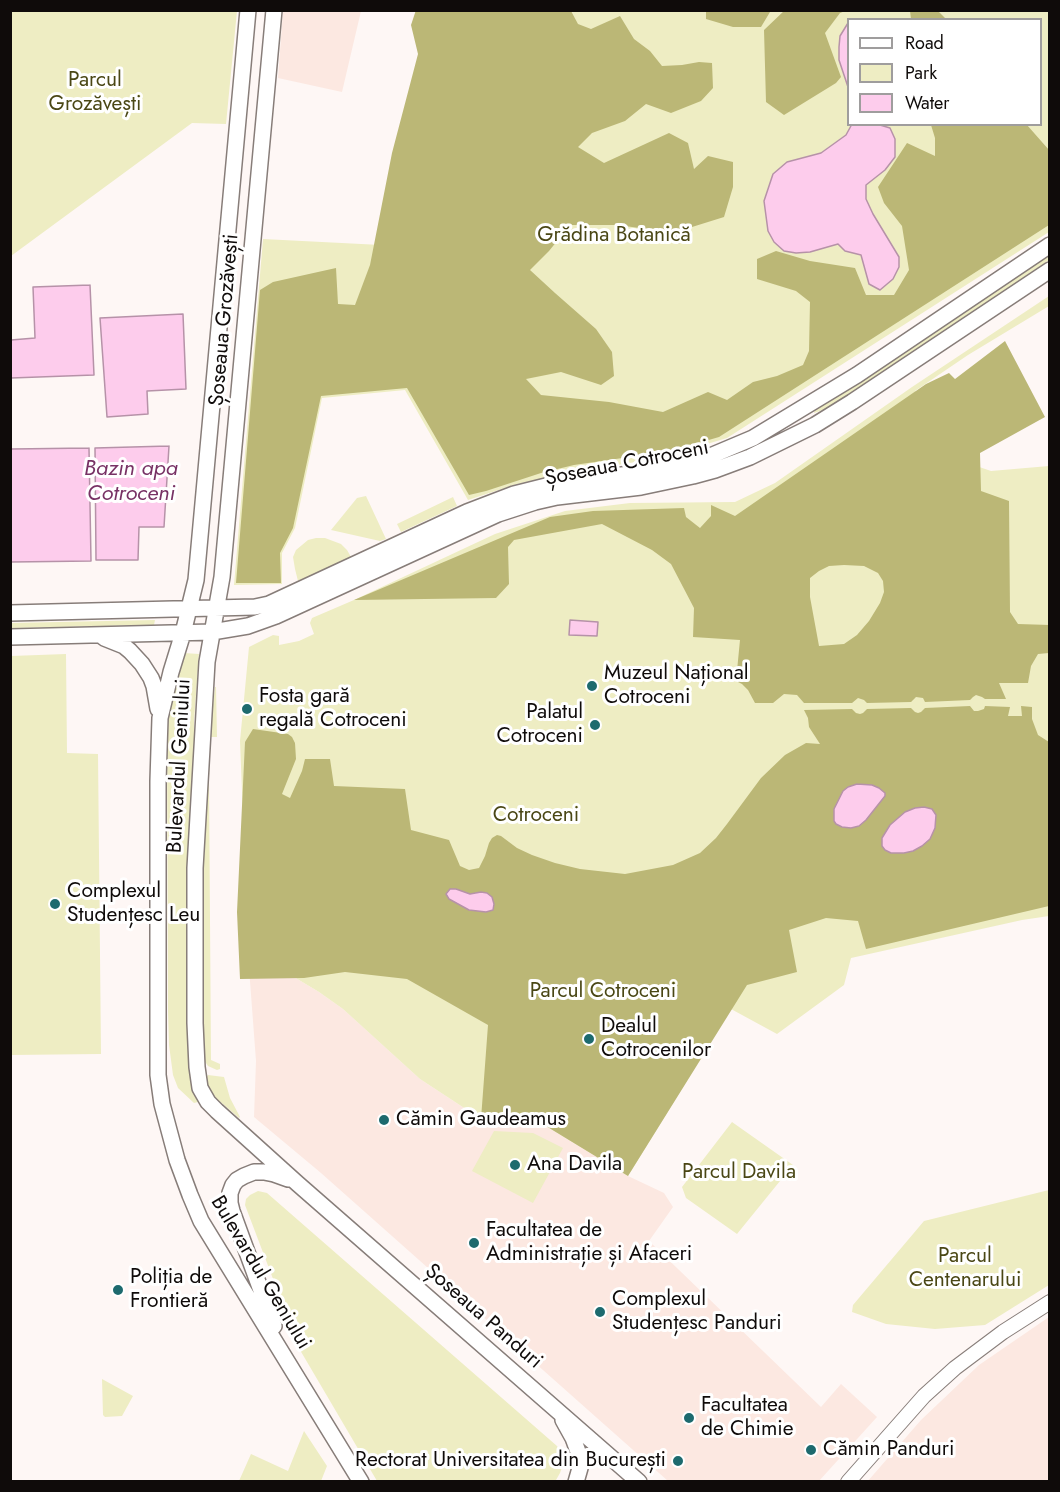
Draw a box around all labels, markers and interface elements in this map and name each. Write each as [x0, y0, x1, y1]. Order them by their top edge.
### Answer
legend [847, 18, 1042, 126]
text: Road [905, 30, 944, 56]
text: Park [905, 60, 937, 86]
park label: Parcul Grozăvești [49, 68, 141, 118]
text: Water [905, 90, 949, 116]
park label: Grădina Botanică [537, 223, 691, 249]
street label: Șoseaua Grozăvești [205, 233, 245, 407]
street label: Șoseaua Cotroceni [543, 436, 711, 492]
water label: Bazin apa Cotroceni [84, 457, 178, 508]
place label: Muzeul Național Cotroceni [604, 661, 749, 711]
street label: Bulevardul Geniului [163, 678, 197, 854]
marker: Muzeul Național Cotroceni [585, 679, 599, 693]
place label: Fosta gară regală Cotroceni [259, 684, 407, 734]
place label: Palatul Cotroceni [496, 700, 583, 750]
marker: Fosta gară regală Cotroceni [240, 702, 254, 716]
marker: Palatul Cotroceni [588, 718, 602, 732]
park label: Cotroceni [493, 803, 579, 829]
place label: Complexul Studențesc Leu [67, 879, 200, 929]
marker: Complexul Studențesc Leu [48, 897, 62, 911]
park label: Parcul Cotroceni [530, 979, 676, 1005]
place label: Dealul Cotrocenilor [601, 1014, 711, 1064]
marker: Dealul Cotrocenilor [582, 1032, 596, 1046]
place label: Cămin Gaudeamus [396, 1107, 566, 1133]
marker: Cămin Gaudeamus [377, 1113, 391, 1127]
place label: Ana Davila [527, 1152, 622, 1178]
marker: Ana Davila [508, 1158, 522, 1172]
park label: Parcul Davila [682, 1160, 796, 1186]
street label: Bulevardul Geniului [204, 1192, 316, 1354]
place label: Facultatea de Administrație și Afaceri [486, 1218, 692, 1268]
marker: Facultatea de Administrație și Afaceri [467, 1236, 481, 1250]
park label: Parcul Centenarului [909, 1244, 1021, 1294]
street label: Șoseaua Panduri [419, 1259, 547, 1375]
place label: Poliția de Frontieră [130, 1265, 212, 1315]
marker: Poliția de Frontieră [111, 1283, 125, 1297]
place label: Complexul Studențesc Panduri [612, 1287, 782, 1337]
marker: Complexul Studențesc Panduri [593, 1305, 607, 1319]
place label: Facultatea de Chimie [701, 1393, 794, 1443]
marker: Facultatea de Chimie [682, 1411, 696, 1425]
place label: Cămin Panduri [823, 1437, 954, 1463]
marker: Cămin Panduri [804, 1443, 818, 1457]
place label: Rectorat Universitatea din București [355, 1448, 666, 1474]
marker: Rectorat Universitatea din București [671, 1454, 685, 1468]

